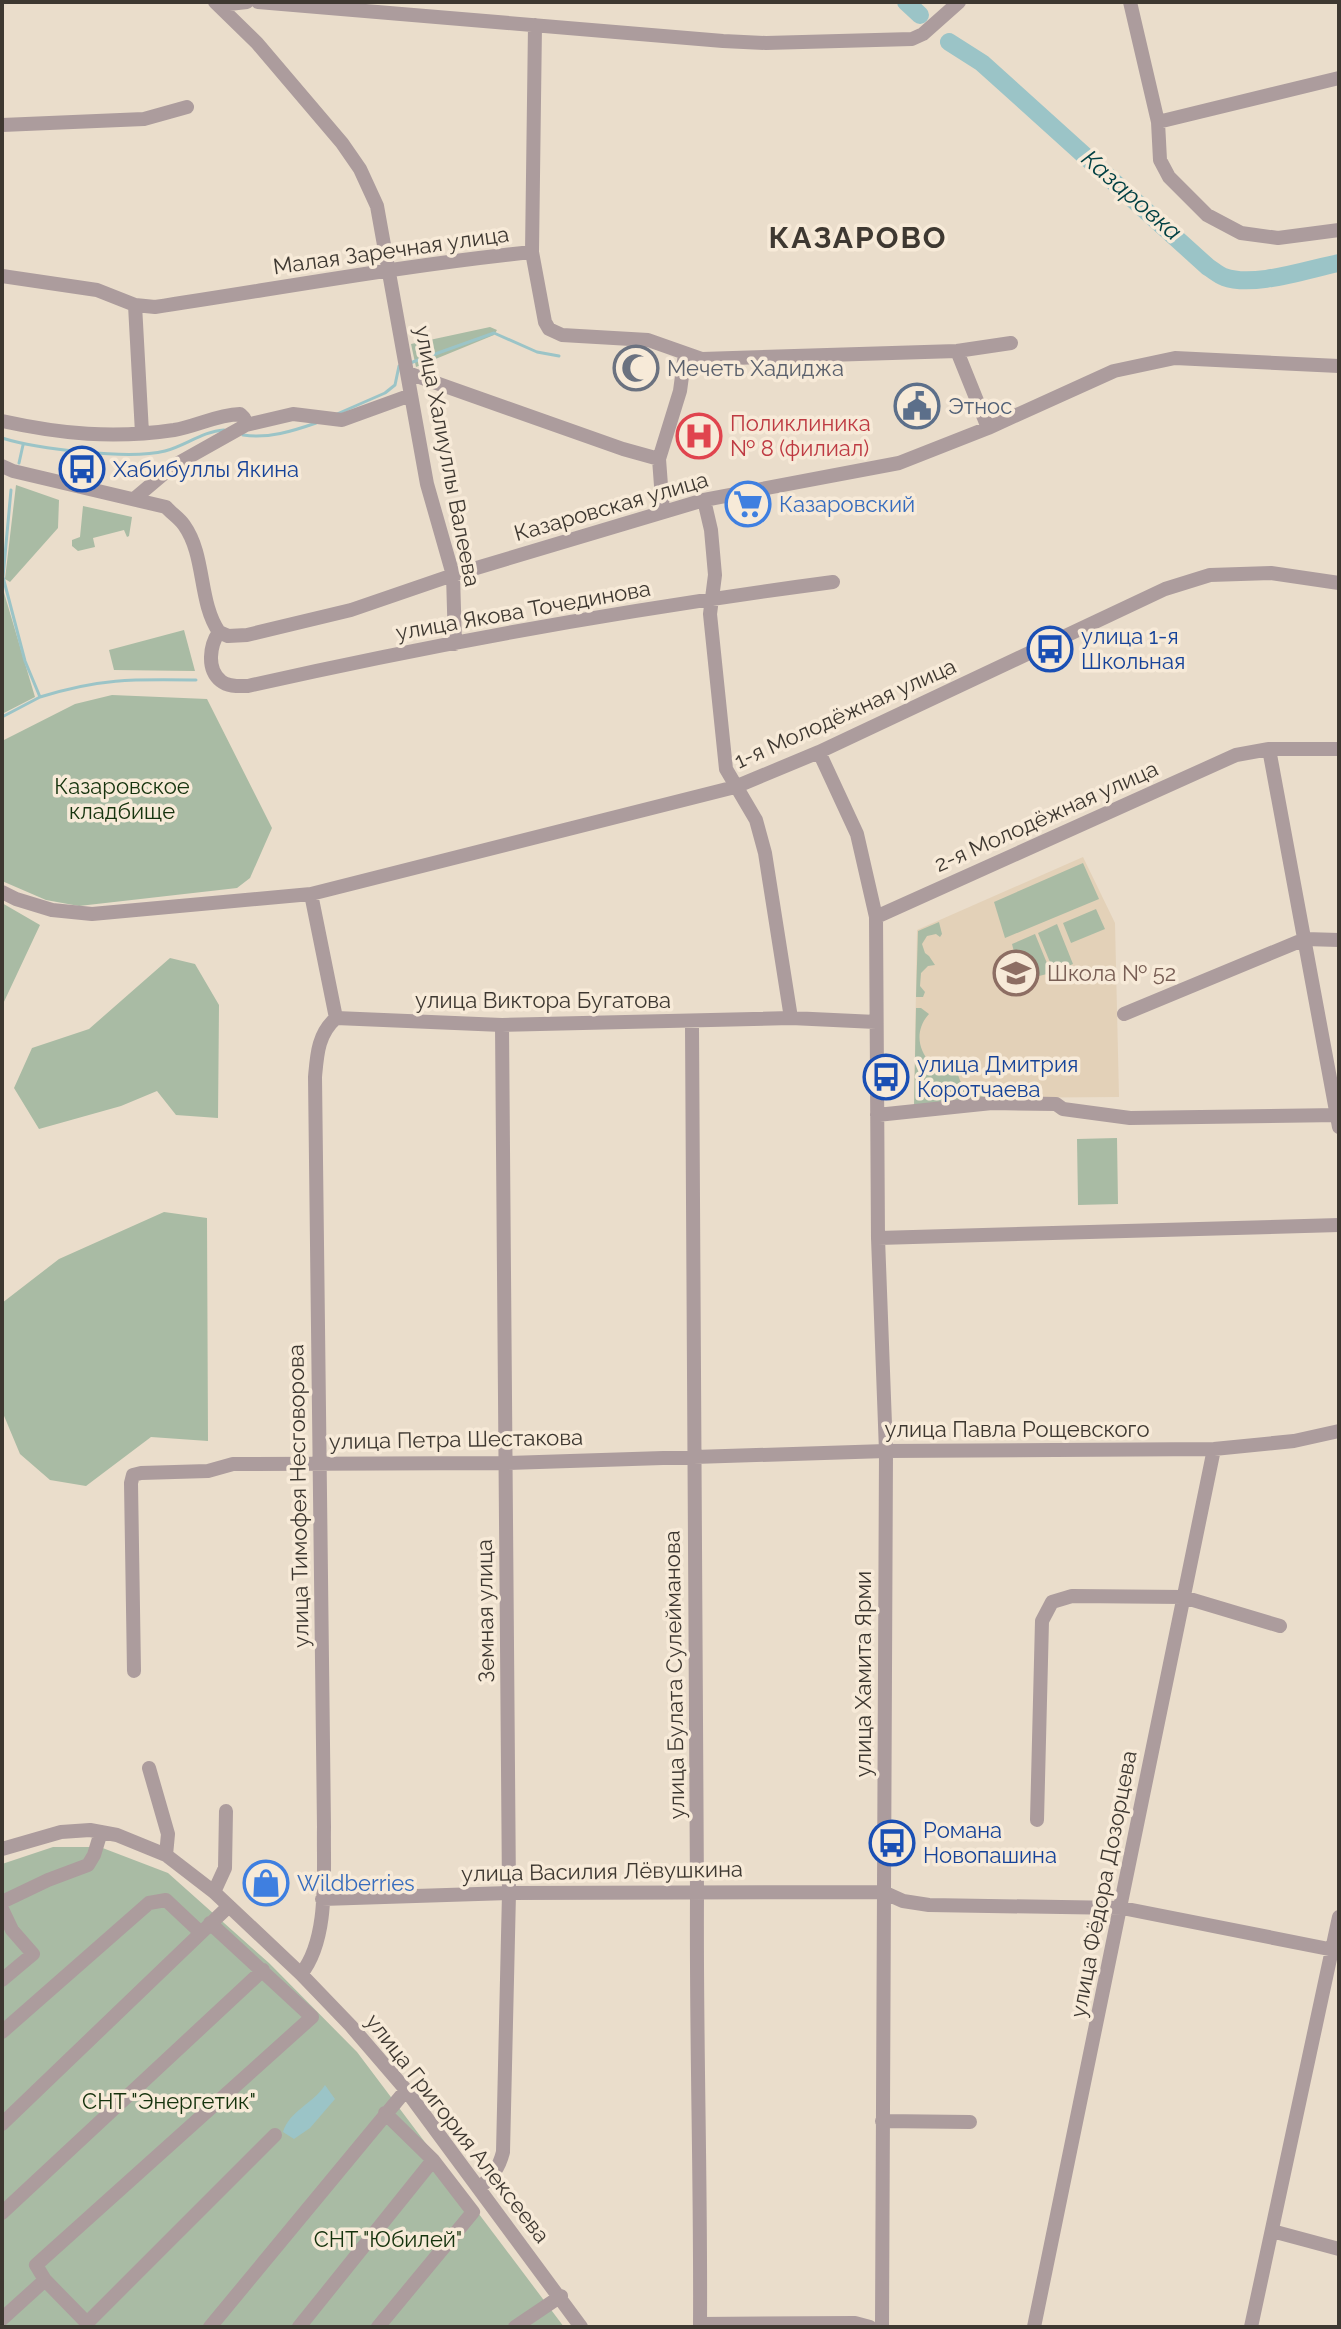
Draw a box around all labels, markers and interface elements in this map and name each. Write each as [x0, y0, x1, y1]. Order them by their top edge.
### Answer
water label: Казаровка [1076, 144, 1188, 246]
district label: КАЗАРОВО [769, 220, 947, 255]
street label: Малая Заречная улица [271, 221, 511, 279]
street label: улица Халиуллы Валеева [410, 323, 486, 589]
mosque icon: Мечеть Хадиджа [612, 344, 660, 392]
place label: Мечеть Хадиджа [667, 355, 844, 381]
public building icon: Этнос [893, 382, 941, 430]
place label: Этнос [948, 393, 1012, 419]
place label: Поликлиника № 8 (филиал) [730, 410, 871, 461]
hospital icon: Поликлиника № 8 (филиал) [675, 412, 723, 460]
bus stop icon: Хабибуллы Якина [58, 445, 106, 493]
place label: Хабибуллы Якина [113, 456, 299, 482]
street label: Казаровская улица [511, 466, 711, 546]
supermarket icon: Казаровский [724, 480, 772, 528]
place label: Казаровский [779, 491, 915, 517]
street label: улица Якова Точединова [394, 575, 652, 645]
place label: улица 1-я Школьная [1081, 623, 1185, 674]
bus stop icon: улица 1-я Школьная [1026, 625, 1074, 673]
street label: 1-я Молодёжная улица [730, 652, 960, 774]
street label: 2-я Молодёжная улица [930, 755, 1162, 877]
park label: Казаровское кладбище [54, 773, 190, 824]
school or university icon: Школа № 52 [992, 949, 1040, 997]
place label: Школа № 52 [1047, 960, 1176, 986]
street label: улица Виктора Бугатова [415, 987, 671, 1013]
place label: улица Дмитрия Коротчаева [917, 1051, 1078, 1102]
bus stop icon: улица Дмитрия Коротчаева [862, 1053, 910, 1101]
street label: улица Тимофея Несговорова [282, 1344, 314, 1648]
street label: улица Павла Рощевского [884, 1416, 1150, 1442]
street label: улица Петра Шестакова [329, 1424, 583, 1454]
street label: улица Булата Сулейманова [658, 1530, 690, 1820]
street label: Земная улица [471, 1539, 499, 1683]
street label: улица Хамита Ярми [850, 1571, 876, 1777]
street label: улица Фёдора Дозорцева [1064, 1748, 1142, 2020]
place label: Романа Новопашина [923, 1817, 1057, 1868]
bus stop icon: Романа Новопашина [868, 1819, 916, 1867]
street label: улица Василия Лёвушкина [461, 1856, 743, 1886]
shop icon: Wildberries [242, 1859, 290, 1907]
place label: Wildberries [297, 1870, 415, 1896]
street label: улица Григория Алексеева [360, 2008, 556, 2248]
park label: СНТ "Энергетик" [82, 2088, 256, 2114]
park label: СНТ "Юбилей" [314, 2226, 462, 2252]

